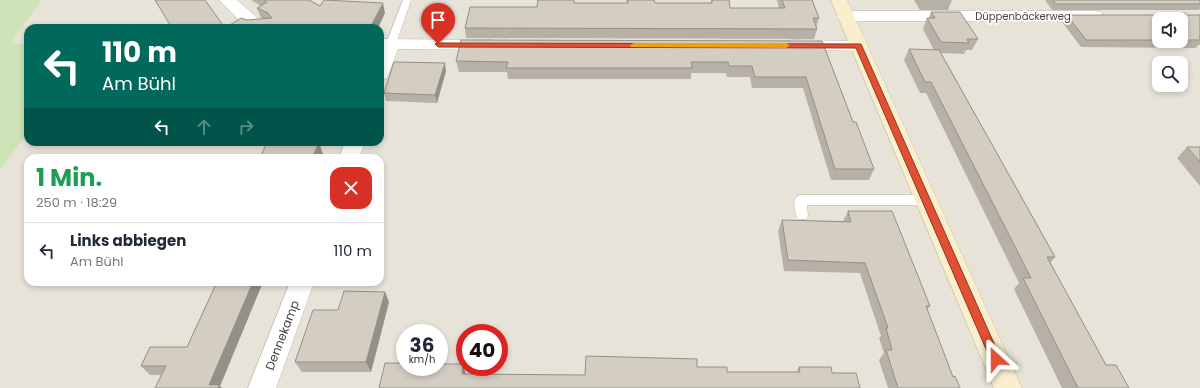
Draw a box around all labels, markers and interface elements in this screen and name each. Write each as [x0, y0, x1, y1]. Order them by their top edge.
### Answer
pin [421, 3, 455, 44]
icon: arrive [427, 9, 449, 31]
street label: Düppenbäckerweg [975, 9, 1071, 24]
map controls [1152, 12, 1188, 92]
button: sound [1152, 12, 1188, 48]
text: 110 m [102, 33, 177, 72]
icon: left [36, 40, 88, 92]
button: search [1152, 56, 1188, 92]
text: Am Bühl [102, 71, 176, 96]
icon: left [151, 116, 173, 138]
icon: ahead [193, 116, 215, 138]
icon: right [235, 116, 257, 138]
text: 1 Min. [36, 161, 102, 194]
button: close [330, 167, 372, 209]
text: 250 m · 18:29 [36, 193, 117, 212]
text: Links abbiegen [70, 230, 186, 251]
icon: left [36, 240, 58, 262]
text: 110 m [334, 240, 372, 261]
text: Am Bühl [70, 252, 123, 271]
street label: Dennekamp [261, 298, 303, 372]
speed limit sign: 40 [456, 324, 508, 376]
text: 36 [410, 331, 434, 359]
position arrow [975, 338, 1017, 380]
text: km/h [409, 352, 435, 367]

